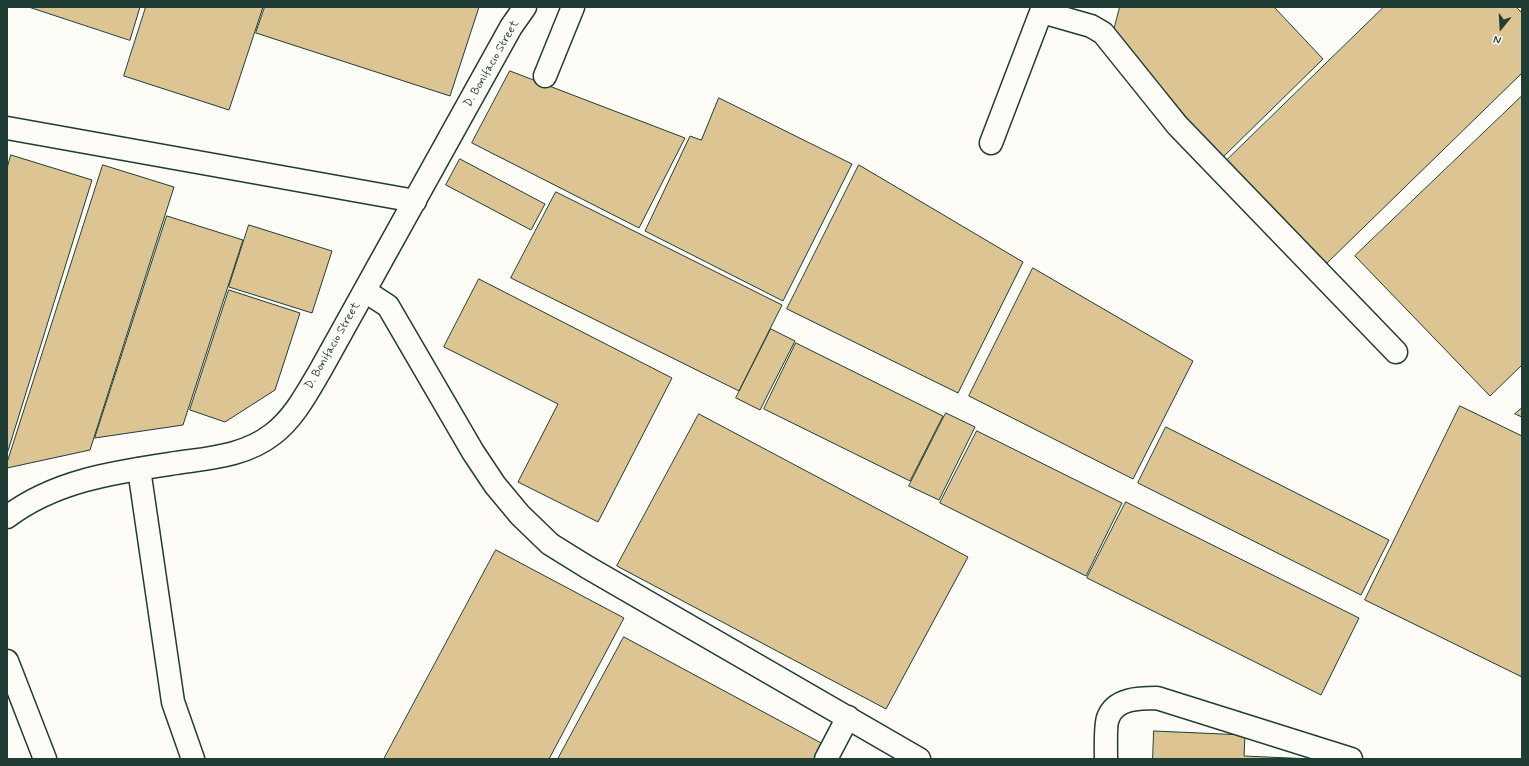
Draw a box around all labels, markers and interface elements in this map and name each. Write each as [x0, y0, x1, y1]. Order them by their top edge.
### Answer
north arrow [1481, 8, 1521, 48]
street label: D. Bonifacio Street [461, 18, 523, 110]
text: N [1492, 32, 1503, 47]
street label: D. Bonifacio Street [302, 300, 364, 392]

